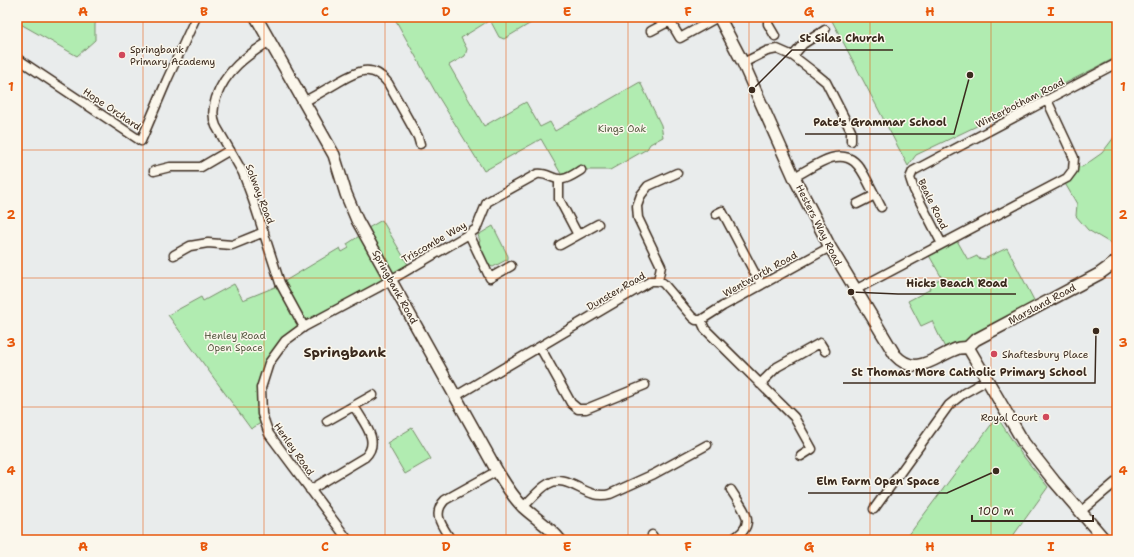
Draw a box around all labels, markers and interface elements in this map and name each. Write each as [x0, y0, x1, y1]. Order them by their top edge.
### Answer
text: A [78, 3, 88, 20]
text: B [200, 3, 208, 20]
text: C [321, 3, 329, 20]
text: D [441, 3, 451, 20]
text: E [563, 3, 572, 20]
text: F [684, 3, 692, 20]
text: G [804, 3, 815, 20]
text: H [925, 3, 935, 20]
text: I [1047, 3, 1055, 20]
callout: St Silas Church [792, 27, 893, 50]
text: St Silas Church [799, 31, 885, 46]
place label: Springbank Primary Academy [130, 43, 216, 68]
marker: Springbank Primary Academy [117, 50, 127, 60]
street label: Winterbotham Road [973, 75, 1067, 131]
text: 1 [8, 78, 14, 95]
text: 1 [1120, 78, 1126, 95]
street label: Hope Orchard [81, 85, 144, 133]
callout: Pate's Grammar School [805, 111, 954, 134]
text: Pate's Grammar School [813, 115, 947, 130]
park label: Kings Oak [598, 122, 647, 135]
street label: Solway Road [243, 162, 278, 226]
street label: Beale Road [915, 177, 951, 232]
street label: Hesters Way Road [793, 182, 845, 268]
text: 2 [6, 206, 16, 223]
text: 2 [1118, 206, 1128, 223]
street label: Triscombe Way [399, 218, 469, 266]
street label: Springbank Road [369, 248, 421, 327]
street label: Wentworth Road [721, 248, 800, 300]
street label: Dunster Road [584, 269, 648, 313]
callout: Hicks Beach Road [898, 271, 1016, 294]
text: Hicks Beach Road [906, 276, 1008, 291]
street label: Marsland Road [1006, 280, 1079, 327]
park label: Henley Road Open Space [204, 329, 266, 354]
text: 3 [6, 334, 16, 351]
text: 3 [1118, 334, 1128, 351]
district label: Springbank [304, 343, 386, 361]
place label: Shaftesbury Place [1002, 348, 1089, 361]
marker: Shaftesbury Place [989, 349, 999, 359]
callout: St Thomas More Catholic Primary School [843, 360, 1095, 383]
text: St Thomas More Catholic Primary School [851, 365, 1087, 380]
place label: Royal Court [981, 411, 1038, 424]
marker: Royal Court [1041, 412, 1051, 422]
street label: Henley Road [271, 420, 317, 479]
text: 4 [6, 462, 16, 479]
text: 4 [1118, 462, 1128, 479]
callout: Elm Farm Open Space [808, 470, 947, 493]
text: Elm Farm Open Space [816, 474, 940, 489]
scale bar [972, 497, 1093, 523]
text: 100 m [978, 503, 1014, 519]
text: A [78, 538, 88, 555]
text: B [200, 538, 208, 555]
text: C [321, 538, 329, 555]
text: D [441, 538, 451, 555]
text: E [563, 538, 572, 555]
text: F [684, 538, 692, 555]
text: G [804, 538, 815, 555]
text: H [925, 538, 935, 555]
text: I [1047, 538, 1055, 555]

